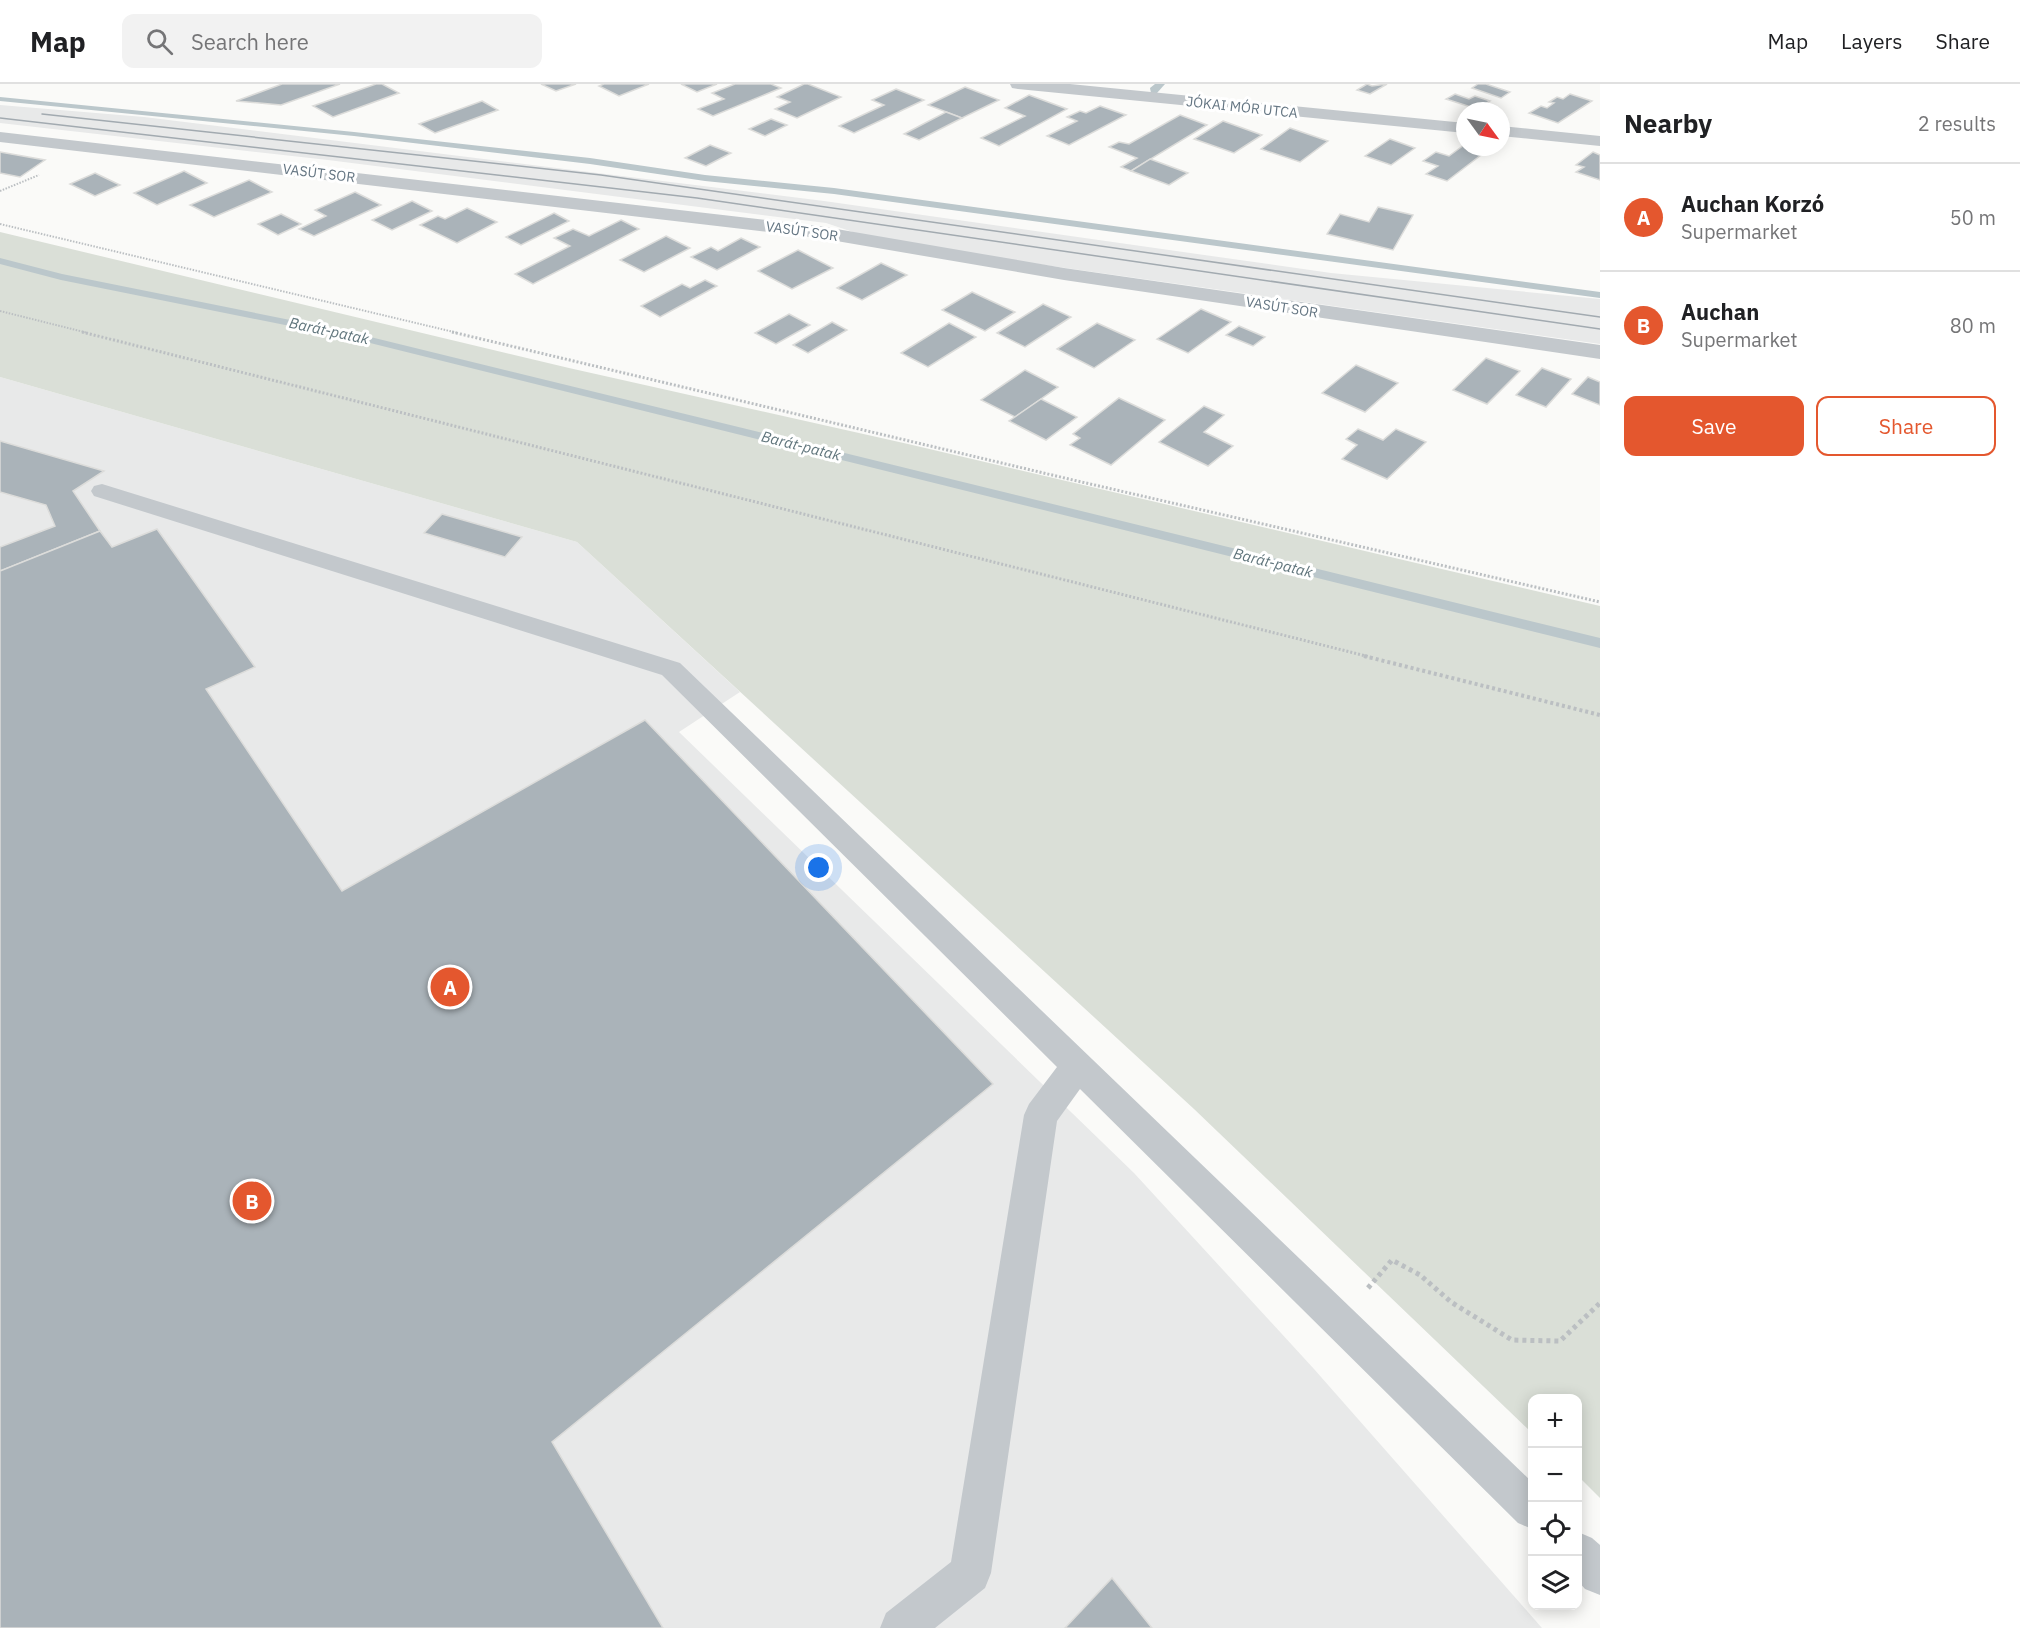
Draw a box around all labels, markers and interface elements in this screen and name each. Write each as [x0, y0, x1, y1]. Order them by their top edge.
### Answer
search box [122, 14, 542, 68]
text: Map [30, 23, 86, 60]
icon: search [143, 25, 176, 58]
text: Search here [191, 27, 309, 56]
text: Map [1768, 27, 1808, 55]
text: Layers [1841, 27, 1903, 55]
text: Share [1936, 27, 1990, 55]
street label: JÓKAI MÓR UTCA [1185, 91, 1299, 122]
north arrow [1456, 102, 1510, 156]
text: Nearby [1624, 106, 1712, 140]
text: 2 results [1918, 110, 1996, 137]
street label: VASÚT SOR [282, 159, 356, 186]
text: Auchan Korzó [1681, 189, 1824, 218]
text: A [1637, 204, 1650, 231]
text: 50 m [1950, 204, 1996, 231]
street label: VASÚT SOR [765, 216, 840, 245]
text: Supermarket [1681, 218, 1798, 245]
street label: VASÚT SOR [1245, 291, 1320, 322]
text: Auchan [1681, 297, 1759, 326]
text: B [1637, 312, 1650, 339]
text: 80 m [1950, 312, 1996, 339]
water label: Barát-patak [288, 313, 371, 348]
text: Supermarket [1681, 326, 1798, 353]
button: Save [1624, 396, 1804, 456]
button: Share [1816, 396, 1996, 456]
water label: Barát-patak [760, 426, 843, 465]
water label: Barát-patak [1232, 543, 1315, 582]
your location [804, 853, 833, 882]
pin: A [430, 964, 470, 1010]
pin: B [232, 1178, 272, 1224]
map controls [1528, 1394, 1582, 1610]
button: + [1528, 1394, 1582, 1448]
button: − [1528, 1448, 1582, 1502]
button: locate [1528, 1502, 1582, 1556]
button: layers [1528, 1556, 1582, 1610]

